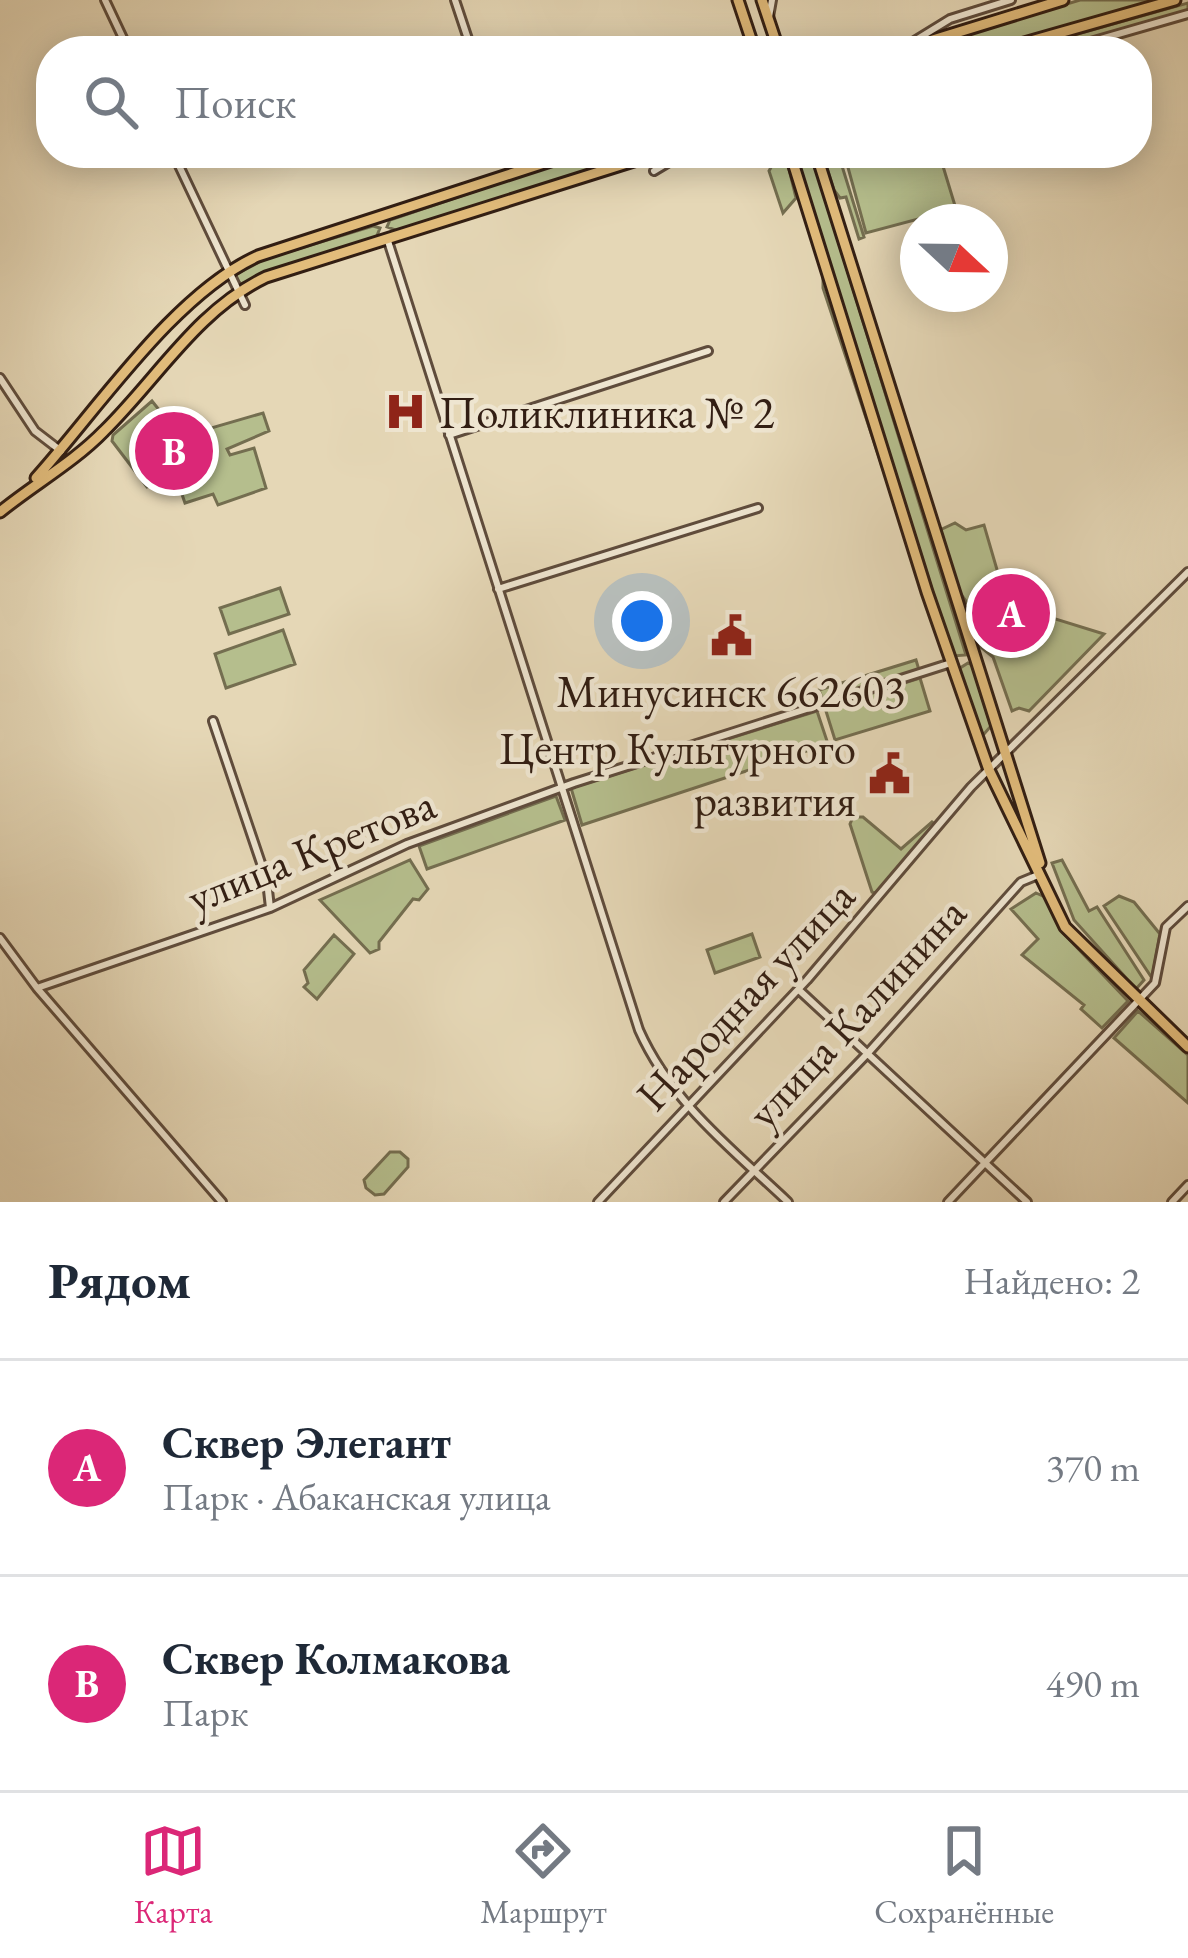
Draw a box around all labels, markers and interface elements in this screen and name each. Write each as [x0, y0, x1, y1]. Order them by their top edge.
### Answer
search box [36, 36, 1152, 168]
icon: search [78, 69, 144, 135]
text: Поиск [174, 73, 296, 131]
north arrow [900, 204, 1008, 312]
place label: Поликлиника № 2 [439, 383, 775, 441]
hospital icon: Поликлиника № 2 [382, 389, 428, 435]
pin: B [135, 406, 213, 496]
pin: A [972, 568, 1050, 658]
your location [612, 591, 672, 651]
public building icon: Минусинск 662603 [708, 612, 754, 658]
place label: Минусинск 662603 [557, 662, 905, 720]
place label: Центр Культурного развития [499, 719, 856, 829]
public building icon: Центр Культурного развития [867, 751, 913, 797]
street label: улица Кретова [178, 774, 444, 926]
street label: Народная улица [623, 867, 867, 1123]
street label: улица Калинина [734, 884, 978, 1140]
text: Рядом [48, 1247, 191, 1313]
text: Найдено: 2 [963, 1255, 1140, 1306]
text: Сквер Элегант [162, 1413, 451, 1471]
text: A [73, 1442, 101, 1493]
text: 370 m [1046, 1442, 1140, 1493]
text: Парк · Абаканская улица [162, 1471, 551, 1522]
text: Сквер Колмакова [162, 1629, 510, 1687]
text: B [75, 1658, 99, 1709]
text: 490 m [1046, 1658, 1140, 1709]
text: Парк [162, 1687, 249, 1738]
tab: Карта [134, 1818, 213, 1933]
tab: Маршрут [480, 1818, 607, 1933]
tab: Сохранённые [874, 1818, 1054, 1933]

